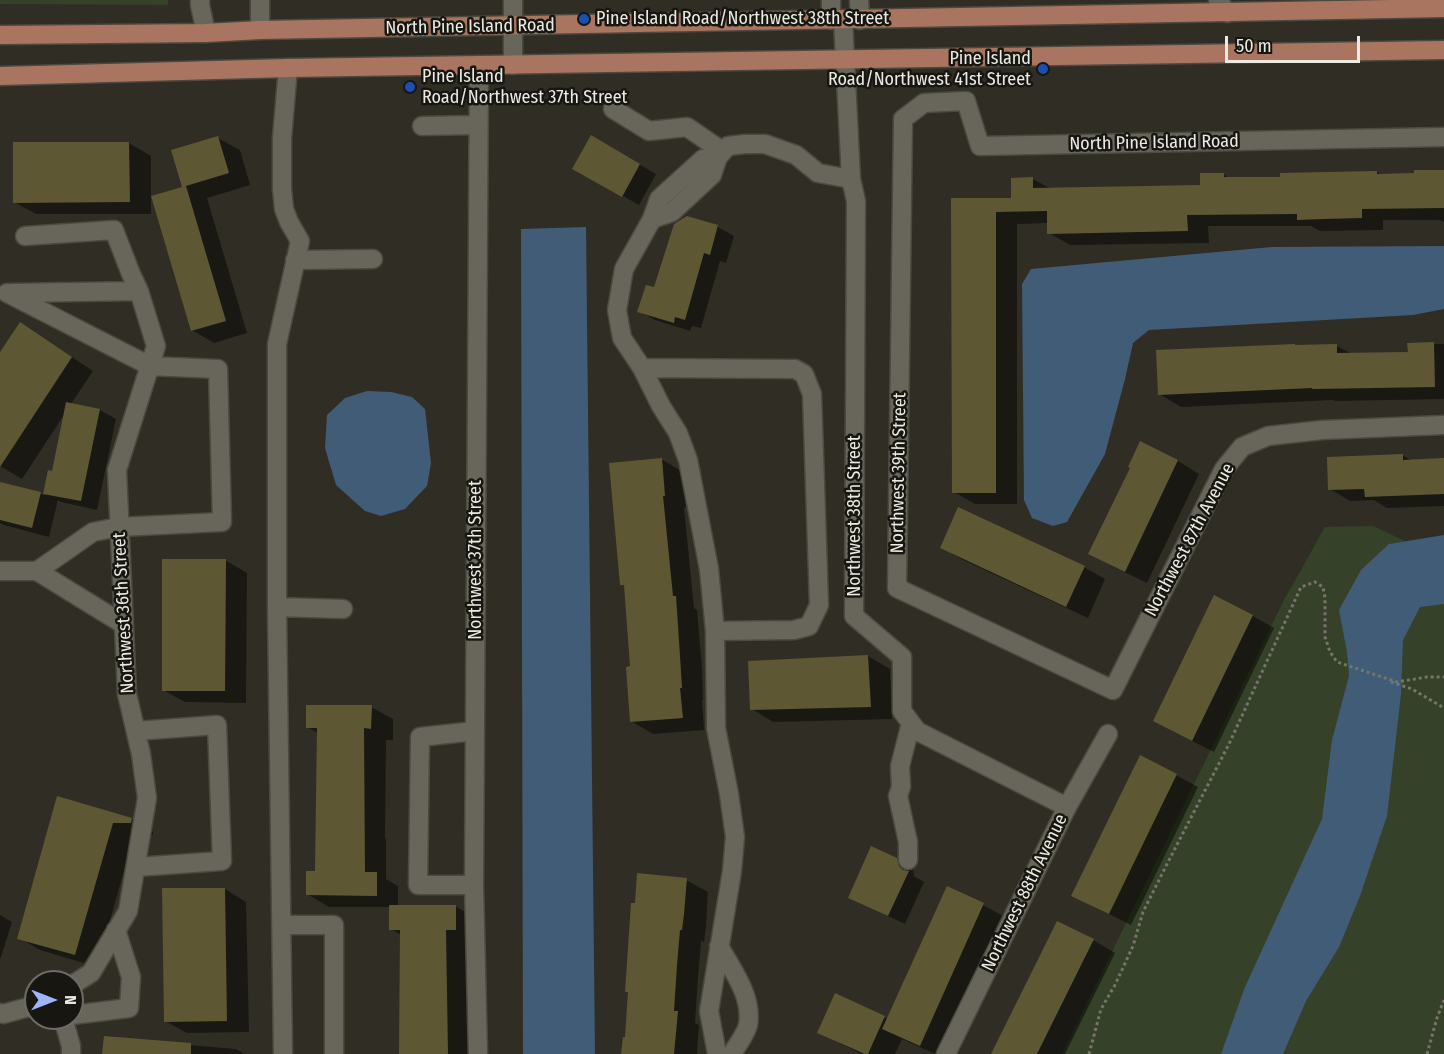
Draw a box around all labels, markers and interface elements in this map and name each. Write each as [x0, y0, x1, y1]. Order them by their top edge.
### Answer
place label: Pine Island Road/Northwest 38th Street [596, 8, 889, 30]
marker: Pine Island Road/Northwest 38th Street [577, 12, 591, 26]
street label: North Pine Island Road [385, 15, 555, 39]
scale bar [1228, 24, 1363, 62]
text: 50 m [1236, 35, 1272, 57]
place label: Pine Island Road/Northwest 41st Street [828, 48, 1031, 90]
marker: Pine Island Road/Northwest 41st Street [1036, 62, 1050, 76]
place label: Pine Island Road/Northwest 37th Street [422, 66, 627, 109]
marker: Pine Island Road/Northwest 37th Street [403, 80, 417, 94]
street label: North Pine Island Road [1069, 131, 1239, 155]
street label: Northwest 39th Street [887, 392, 911, 554]
street label: Northwest 38th Street [844, 435, 866, 597]
street label: Northwest 87th Avenue [1140, 460, 1240, 620]
street label: Northwest 37th Street [465, 480, 487, 640]
street label: Northwest 36th Street [109, 532, 139, 694]
street label: Northwest 88th Avenue [978, 811, 1072, 975]
north arrow [24, 970, 84, 1030]
text: N [61, 995, 80, 1005]

